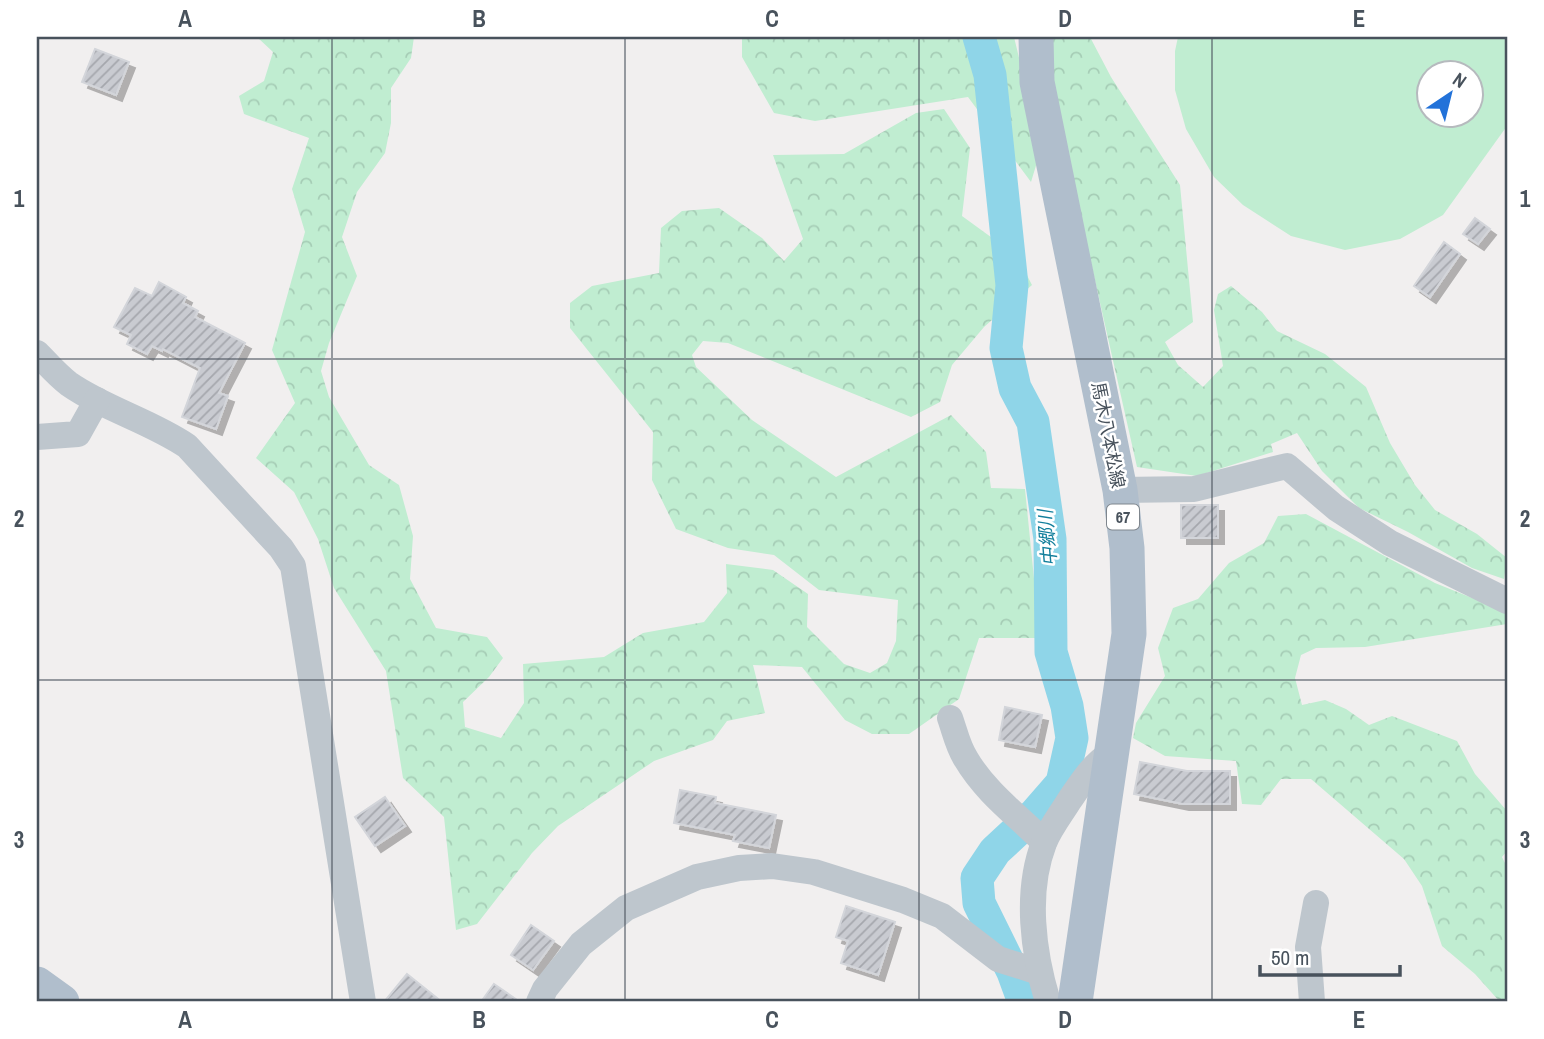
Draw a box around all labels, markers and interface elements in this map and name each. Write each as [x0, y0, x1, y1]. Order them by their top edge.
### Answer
text: A [178, 3, 192, 34]
text: B [472, 3, 486, 34]
text: C [765, 3, 779, 34]
text: D [1058, 3, 1072, 34]
text: E [1353, 3, 1365, 34]
north arrow [1414, 60, 1484, 130]
text: N [1448, 66, 1472, 94]
text: 1 [14, 183, 25, 214]
text: 1 [1520, 183, 1531, 214]
street label: 馬木八本松線 [1086, 380, 1131, 490]
text: 2 [14, 503, 24, 534]
text: 2 [1520, 503, 1530, 534]
road number: 67 [1107, 504, 1139, 530]
water label: 中郷川 [1031, 506, 1062, 568]
text: 3 [14, 824, 24, 855]
text: 3 [1520, 824, 1530, 855]
scale bar [1260, 934, 1400, 978]
text: 50 m [1271, 943, 1309, 972]
text: A [178, 1004, 192, 1035]
text: B [472, 1004, 486, 1035]
text: C [765, 1004, 779, 1035]
text: D [1058, 1004, 1072, 1035]
text: E [1353, 1004, 1365, 1035]

